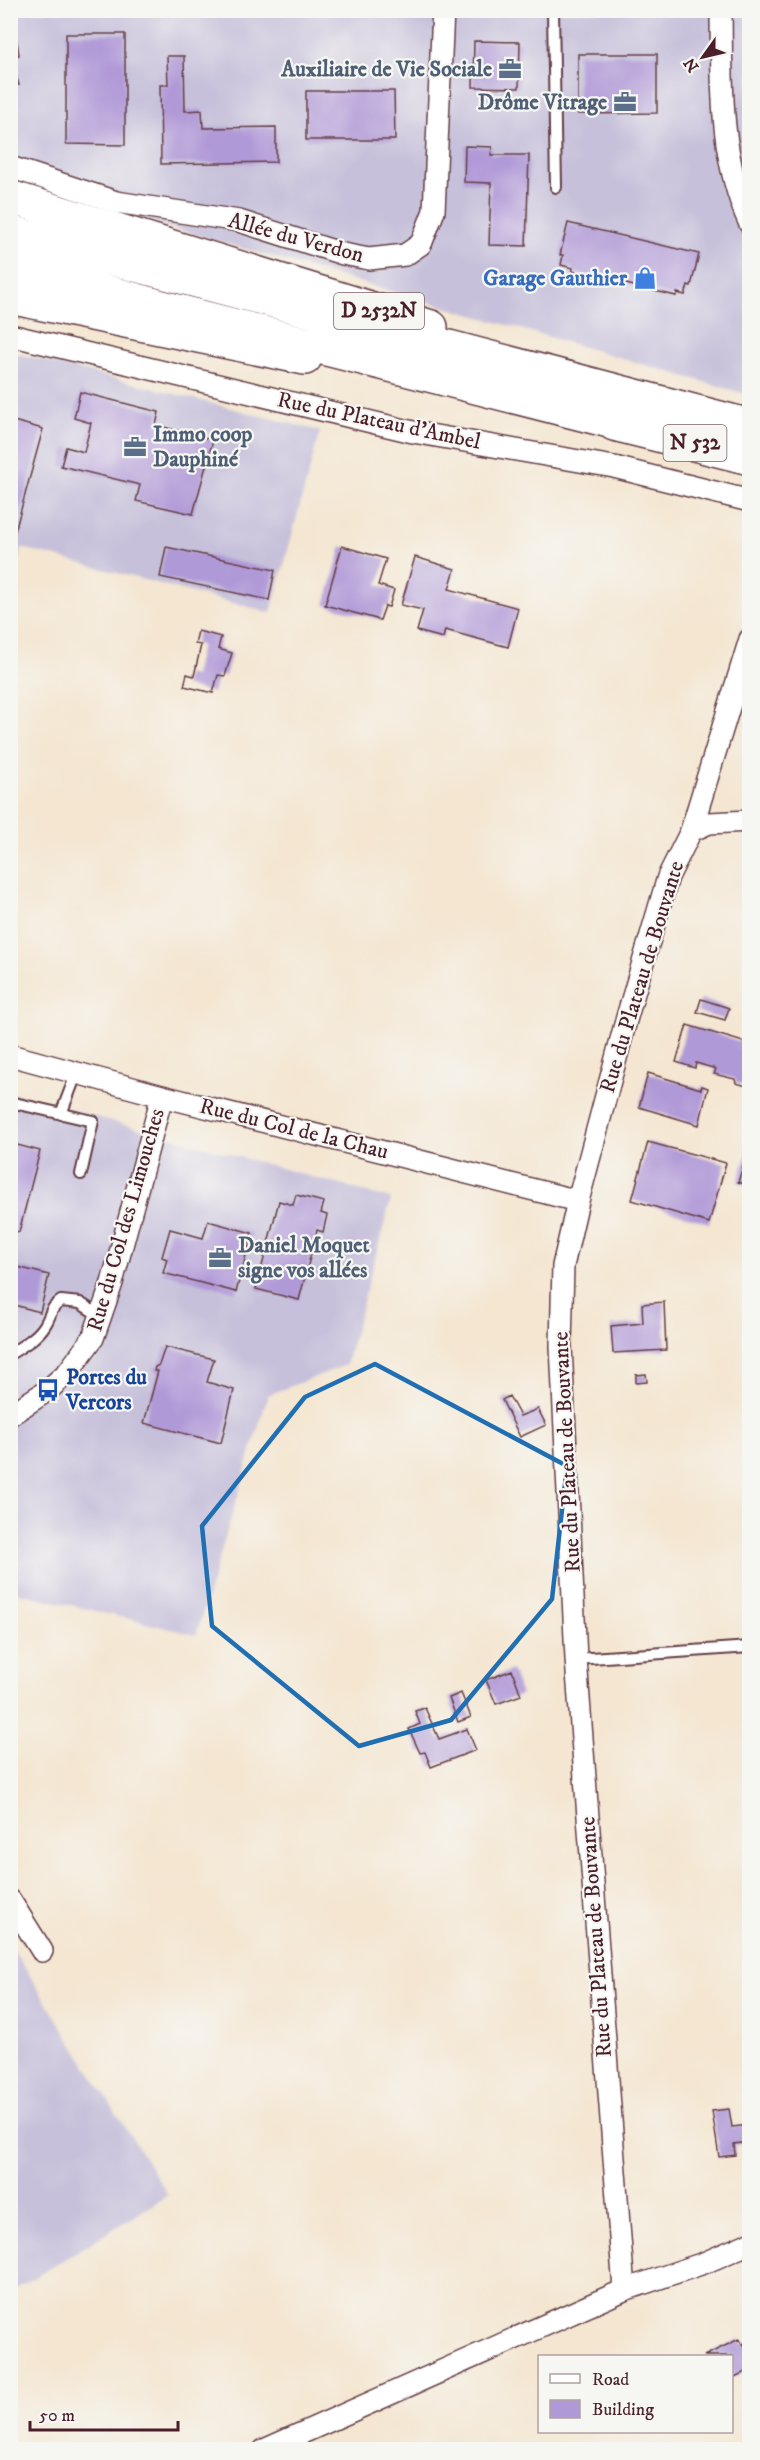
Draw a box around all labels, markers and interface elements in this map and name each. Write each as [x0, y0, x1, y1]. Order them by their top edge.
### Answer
north arrow [673, 27, 733, 87]
text: N [679, 54, 703, 76]
place label: Auxiliaire de Vie Sociale [280, 56, 492, 83]
office icon: Auxiliaire de Vie Sociale [497, 56, 523, 82]
place label: Drôme Vitrage [478, 89, 607, 116]
office icon: Drôme Vitrage [612, 89, 638, 115]
street label: Allée du Verdon [225, 207, 367, 269]
place label: Garage Gauthier [483, 265, 628, 292]
shop icon: Garage Gauthier [632, 265, 658, 291]
road number: D 2532N [334, 293, 424, 329]
street label: Rue du Plateau d'Ambel [275, 386, 484, 456]
place label: Immo coop Dauphiné [153, 421, 252, 473]
road number: N 532 [664, 425, 726, 461]
office icon: Immo coop Dauphiné [122, 434, 148, 460]
street label: Rue du Plateau de Bouvante [594, 858, 690, 1096]
street label: Rue du Col de la Chau [197, 1092, 391, 1166]
street label: Rue du Col des Limouches [81, 1105, 171, 1335]
place label: Daniel Moquet signe vos allées [238, 1232, 369, 1284]
office icon: Daniel Moquet signe vos allées [207, 1245, 233, 1271]
street label: Rue du Plateau de Bouvante [547, 1331, 587, 1573]
place label: Portes du Vercors [65, 1364, 147, 1416]
bus stop icon: Portes du Vercors [35, 1377, 61, 1403]
street label: Rue du Plateau de Bouvante [574, 1816, 618, 2058]
legend [538, 2355, 733, 2433]
text: Road [592, 2369, 629, 2391]
scale bar [30, 2394, 178, 2432]
text: Building [592, 2399, 654, 2421]
text: 50 m [39, 2405, 75, 2427]

